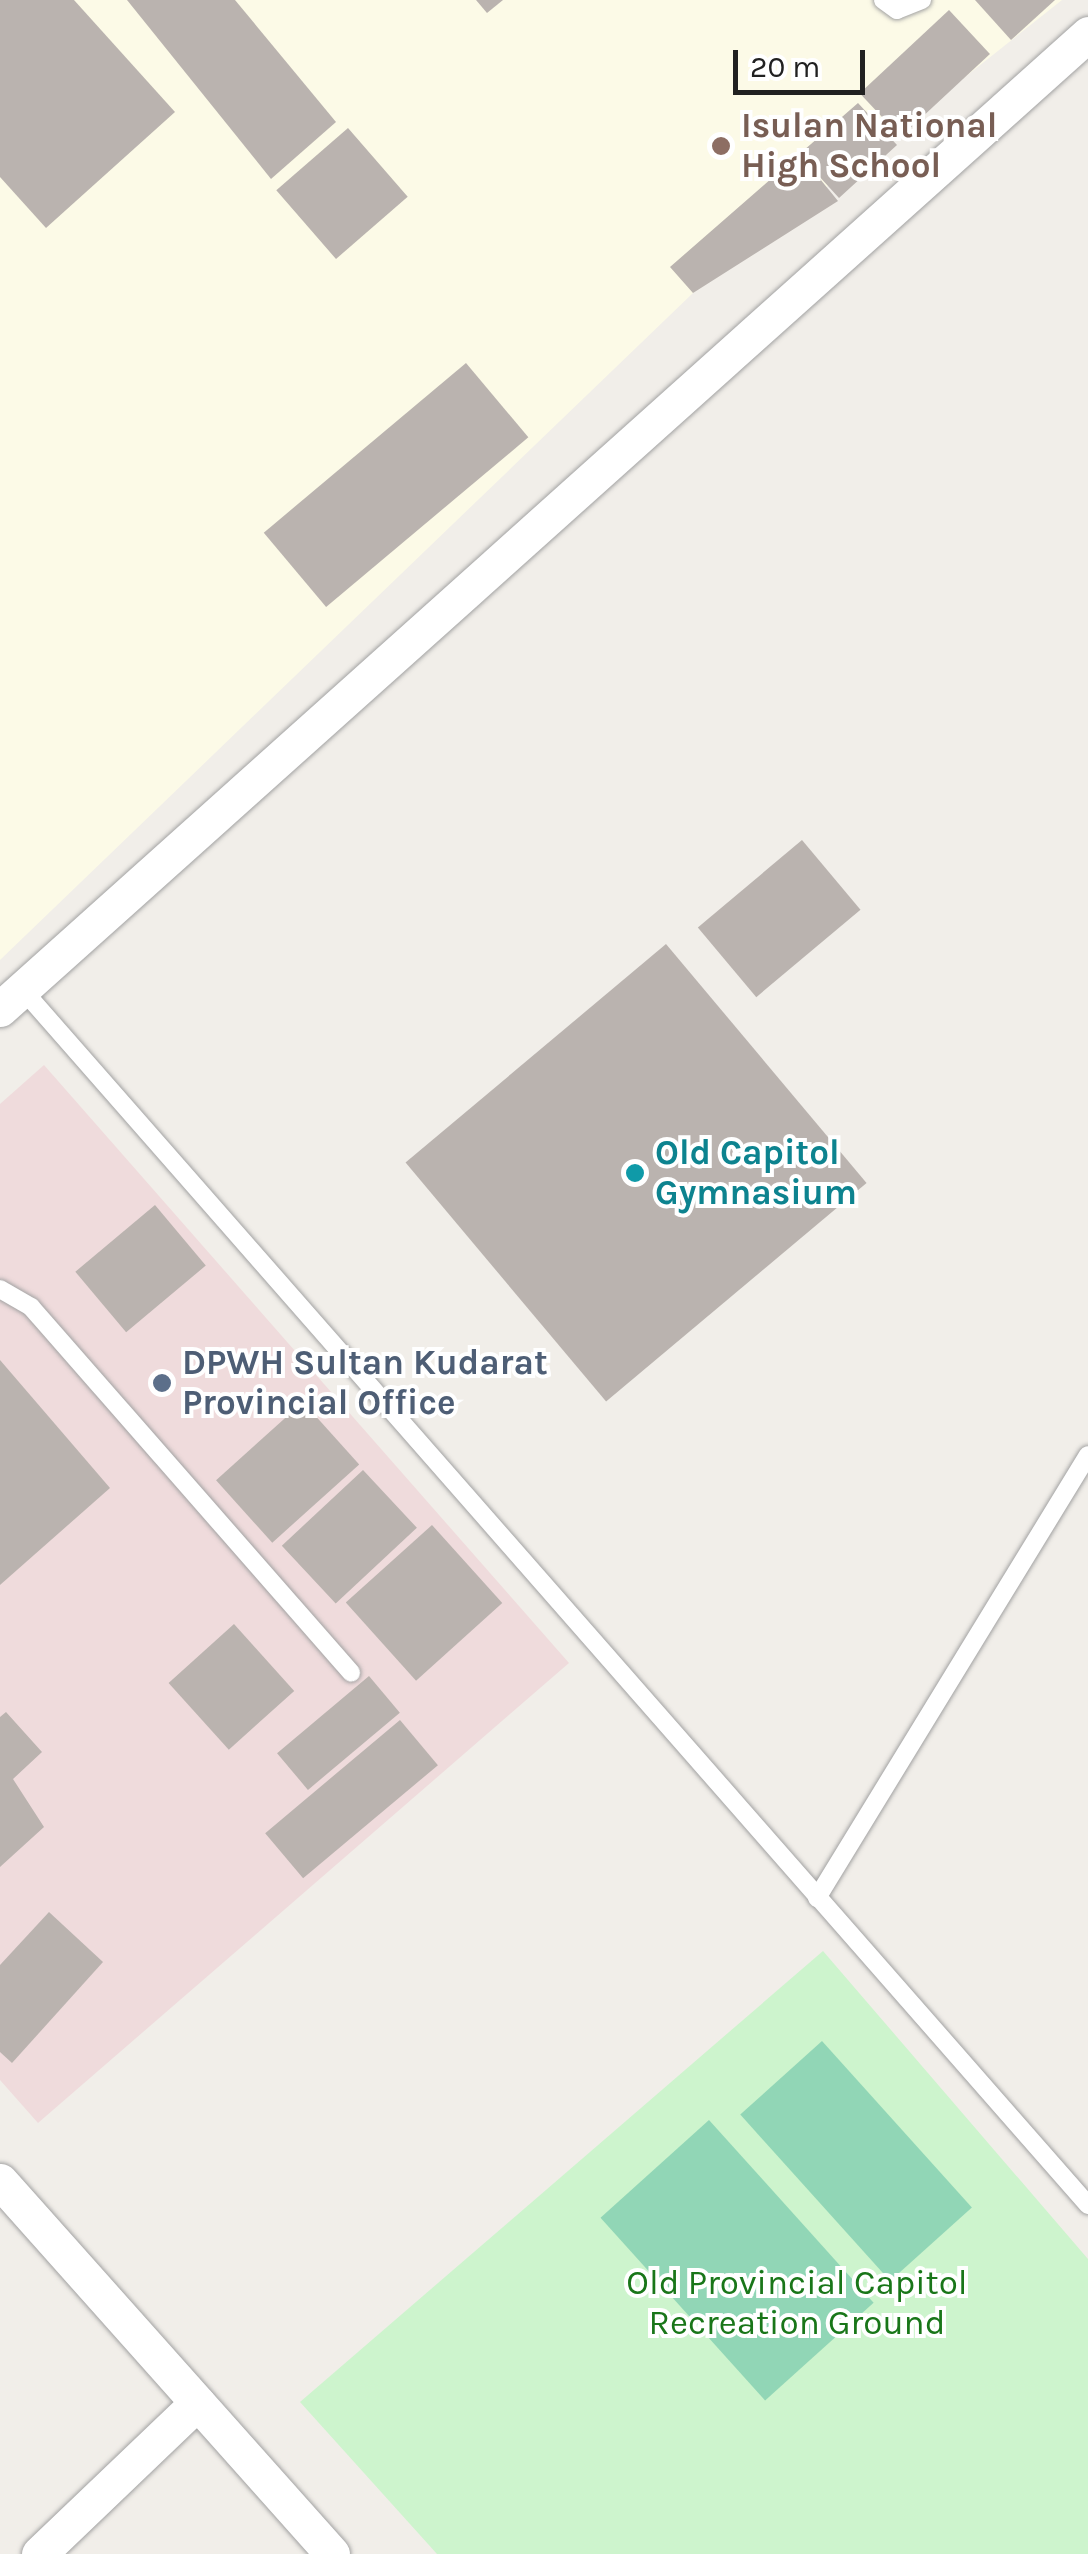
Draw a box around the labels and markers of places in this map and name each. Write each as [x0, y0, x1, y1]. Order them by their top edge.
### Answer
place label: Isulan National High School [741, 105, 997, 187]
marker: Isulan National High School [710, 135, 732, 157]
place label: Old Capitol Gymnasium [655, 1132, 857, 1214]
marker: Old Capitol Gymnasium [624, 1162, 646, 1184]
place label: DPWH Sultan Kudarat Provincial Office [182, 1342, 548, 1424]
marker: DPWH Sultan Kudarat Provincial Office [151, 1372, 173, 1394]

